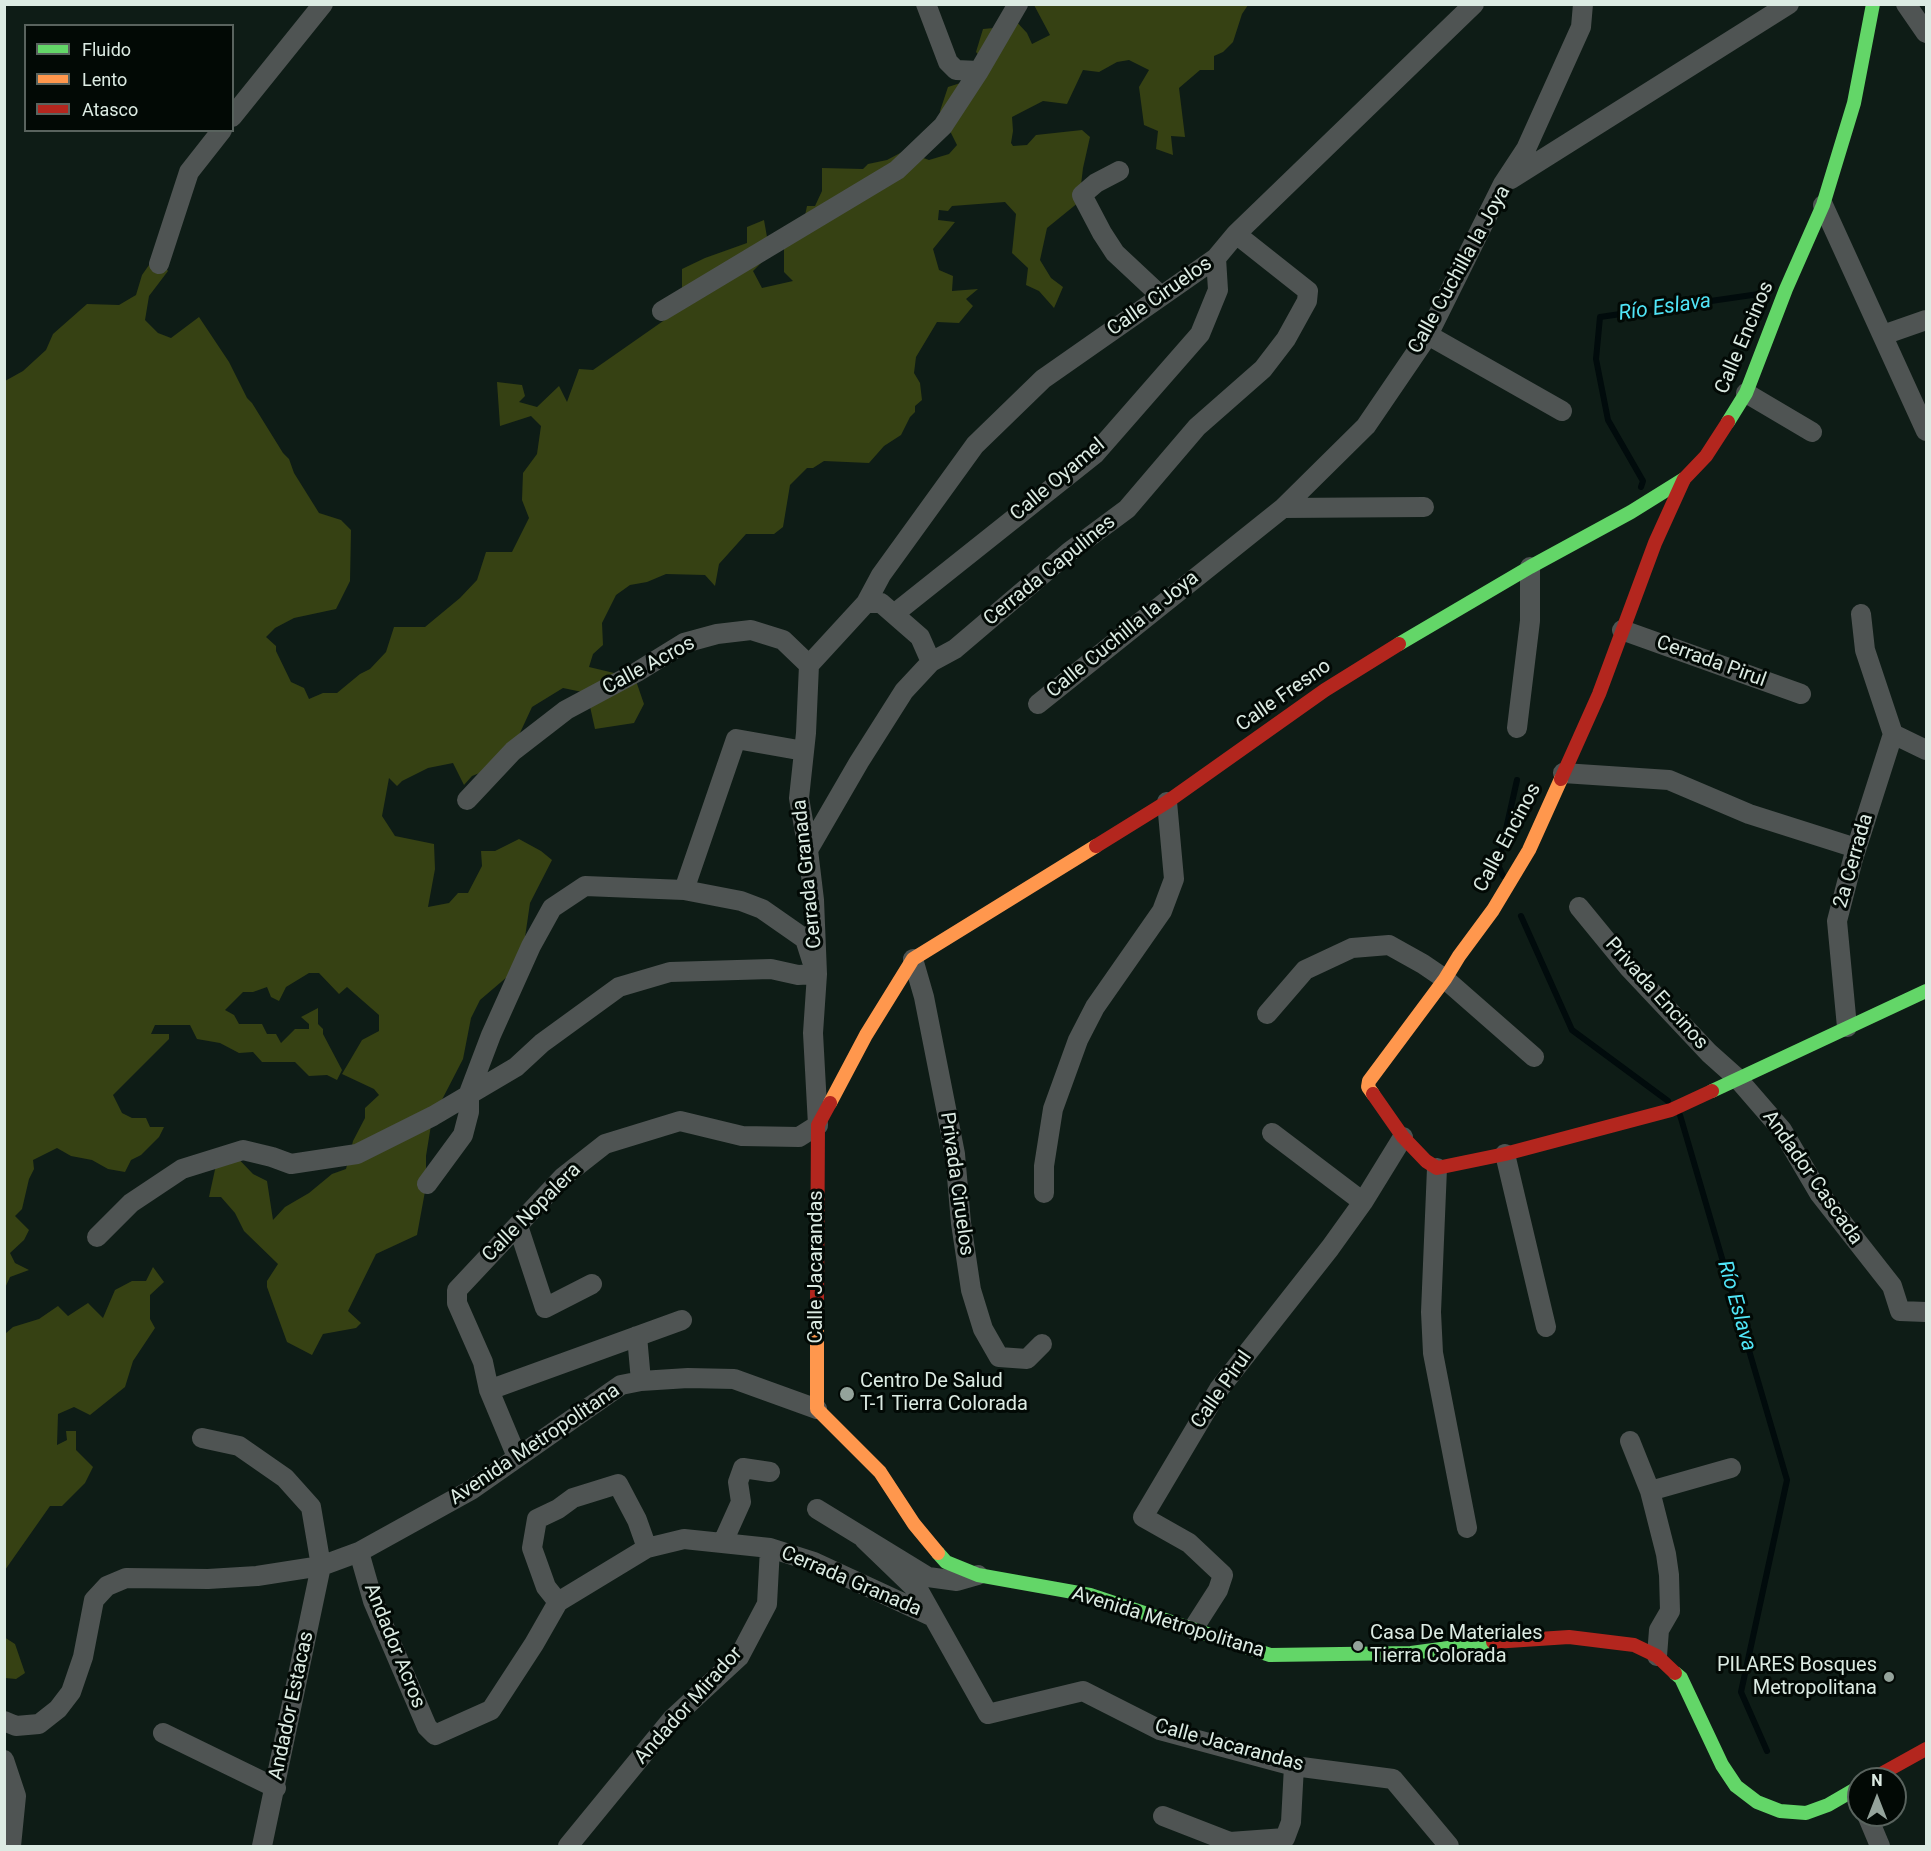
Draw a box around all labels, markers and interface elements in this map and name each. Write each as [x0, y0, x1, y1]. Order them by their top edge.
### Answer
legend [24, 24, 234, 132]
text: Fluido [82, 39, 131, 60]
text: Lento [82, 69, 127, 90]
text: Atasco [82, 99, 138, 120]
street label: Calle Cuchilla la Joya [1404, 182, 1516, 358]
street label: Calle Ciruelos [1103, 252, 1217, 342]
street label: Calle Encinos [1711, 278, 1779, 398]
water label: Río Eslava [1617, 289, 1713, 327]
street label: Calle Oyamel [1006, 433, 1110, 527]
street label: Cerrada Capulines [979, 510, 1121, 632]
street label: Calle Cuchilla la Joya [1042, 566, 1204, 704]
street label: Cerrada Pirul [1653, 631, 1769, 693]
street label: Calle Acros [599, 632, 699, 700]
street label: Calle Fresno [1232, 655, 1336, 737]
street label: Calle Encinos [1469, 780, 1547, 896]
street label: Cerrada Granada [788, 798, 828, 950]
street label: 2a Cerrada [1829, 811, 1879, 911]
street label: Privada Encinos [1599, 933, 1713, 1055]
street label: Andador Cascada [1757, 1106, 1867, 1250]
street label: Privada Ciruelos [934, 1111, 978, 1257]
street label: Calle Nopalera [478, 1159, 586, 1267]
street label: Calle Jacarandas [805, 1190, 829, 1344]
water label: Río Eslava [1711, 1258, 1761, 1354]
street label: Calle Pirul [1187, 1347, 1257, 1433]
place label: Centro De Salud T-1 Tierra Colorada [860, 1370, 1028, 1417]
street label: Avenida Metropolitana [445, 1379, 625, 1511]
marker: Centro De Salud T-1 Tierra Colorada [838, 1385, 856, 1403]
street label: Cerrada Granada [777, 1542, 925, 1622]
street label: Andador Acros [358, 1580, 430, 1712]
street label: Avenida Metropolitana [1069, 1582, 1267, 1664]
place label: Casa De Materiales Tierra Colorada [1370, 1622, 1543, 1669]
street label: Andador Estacas [265, 1629, 319, 1783]
marker: Casa De Materiales Tierra Colorada [1351, 1639, 1365, 1653]
street label: Andador Mirador [630, 1642, 748, 1770]
place label: PILARES Bosques Metropolitana [1717, 1654, 1877, 1701]
marker: PILARES Bosques Metropolitana [1882, 1670, 1896, 1684]
street label: Calle Jacarandas [1152, 1715, 1306, 1777]
north arrow [1847, 1767, 1907, 1827]
text: N [1871, 1771, 1883, 1790]

